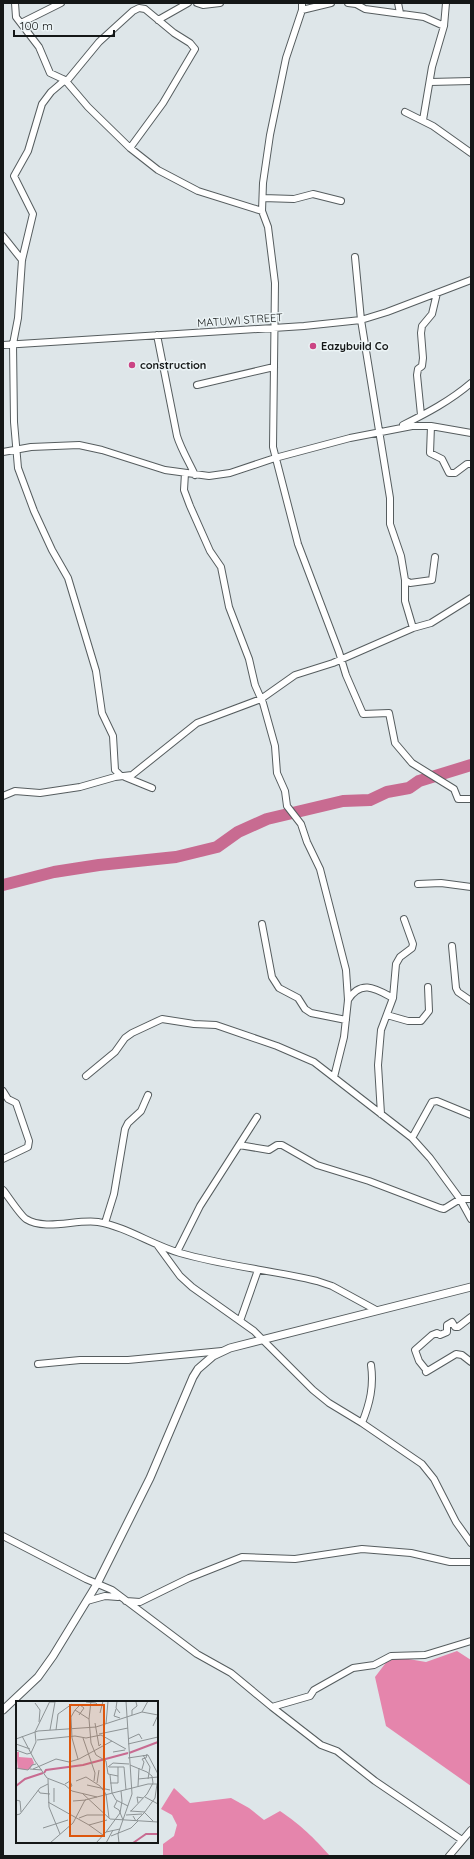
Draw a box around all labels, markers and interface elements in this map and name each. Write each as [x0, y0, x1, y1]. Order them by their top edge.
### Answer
scale bar [14, 12, 114, 38]
text: 100 m [20, 18, 53, 33]
street label: MATUWI STREET [197, 310, 284, 330]
place label: Eazybuild Co [321, 339, 389, 353]
marker: Eazybuild Co [308, 341, 318, 351]
place label: construction [140, 358, 206, 372]
marker: construction [127, 360, 137, 370]
inset map [16, 1701, 158, 1843]

